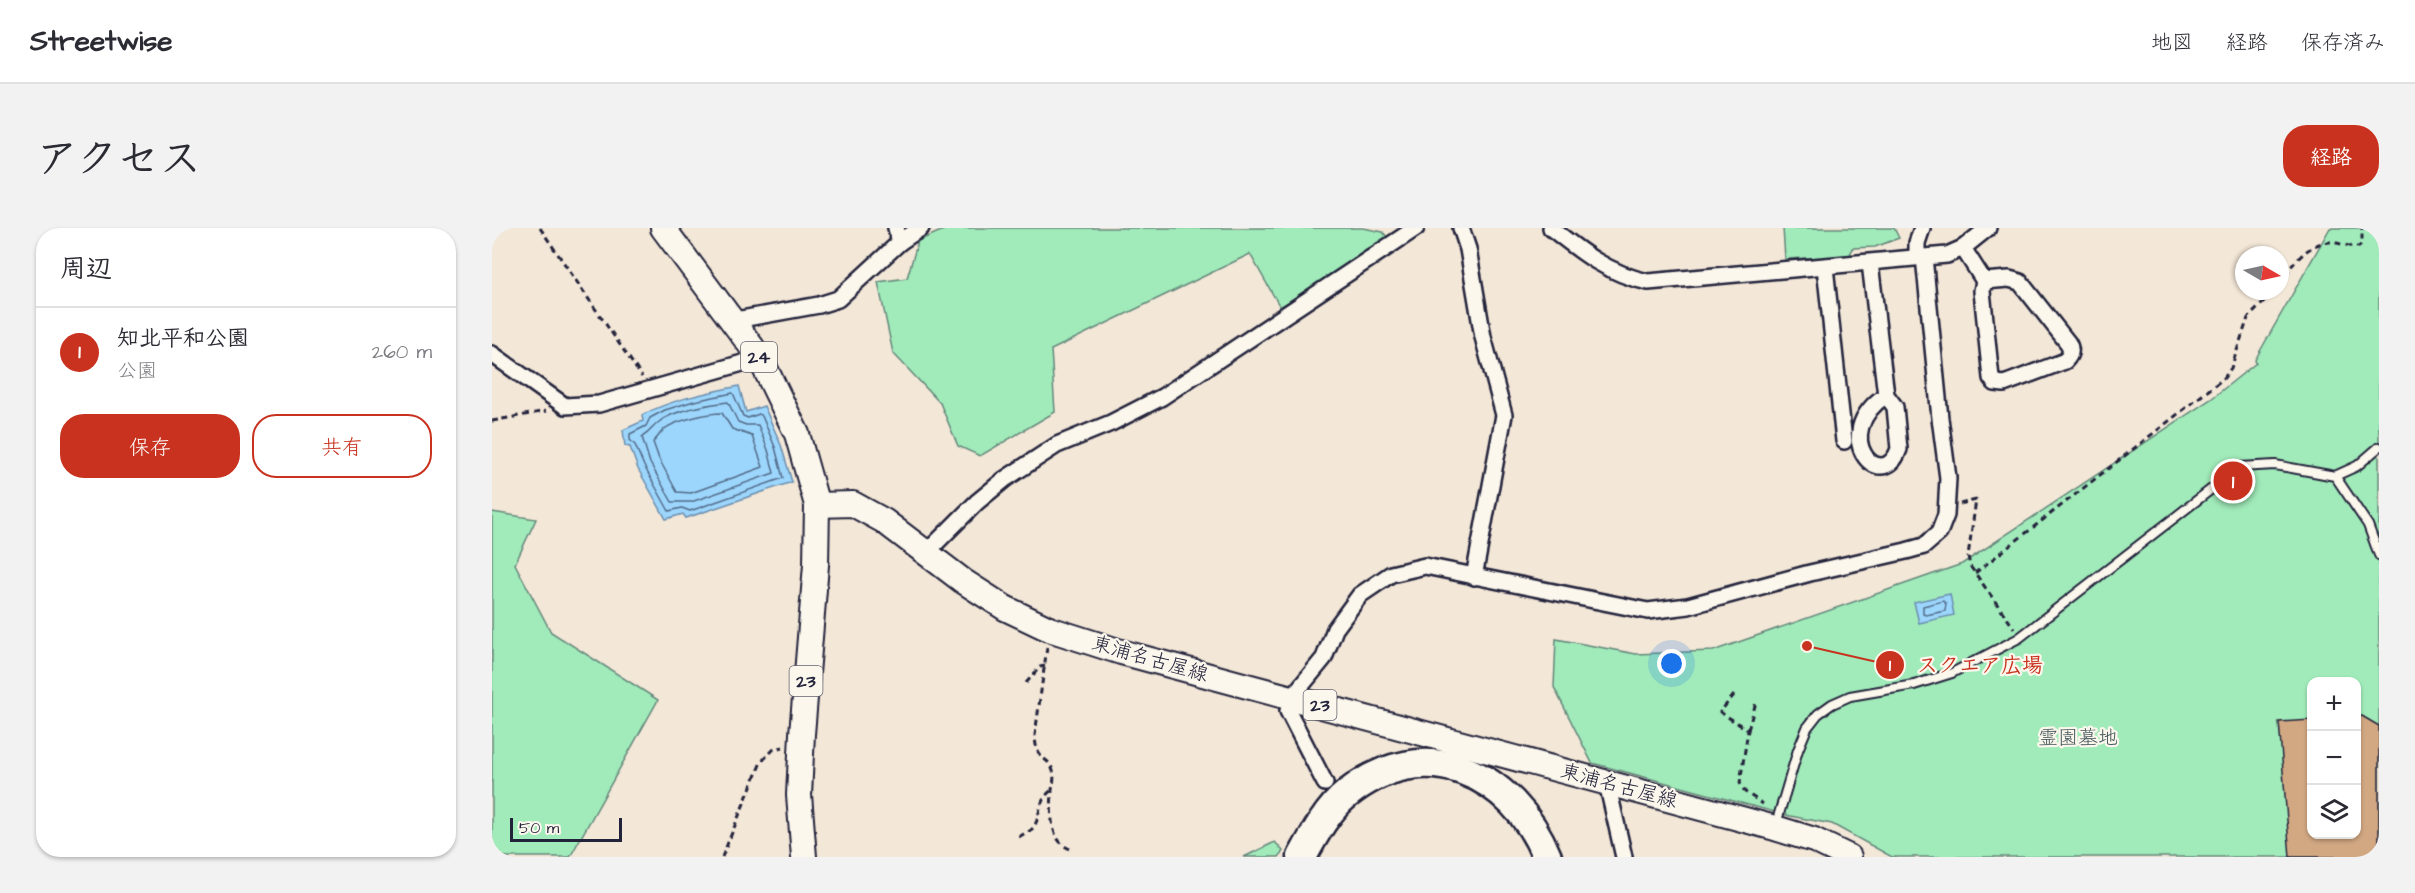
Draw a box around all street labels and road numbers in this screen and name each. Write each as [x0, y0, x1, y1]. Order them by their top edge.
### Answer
road number: 24 [741, 342, 777, 372]
street label: 東浦名古屋線 [1088, 629, 1212, 689]
road number: 23 [790, 666, 822, 696]
road number: 23 [1304, 690, 1336, 720]
street label: 東浦名古屋線 [1557, 757, 1681, 815]

